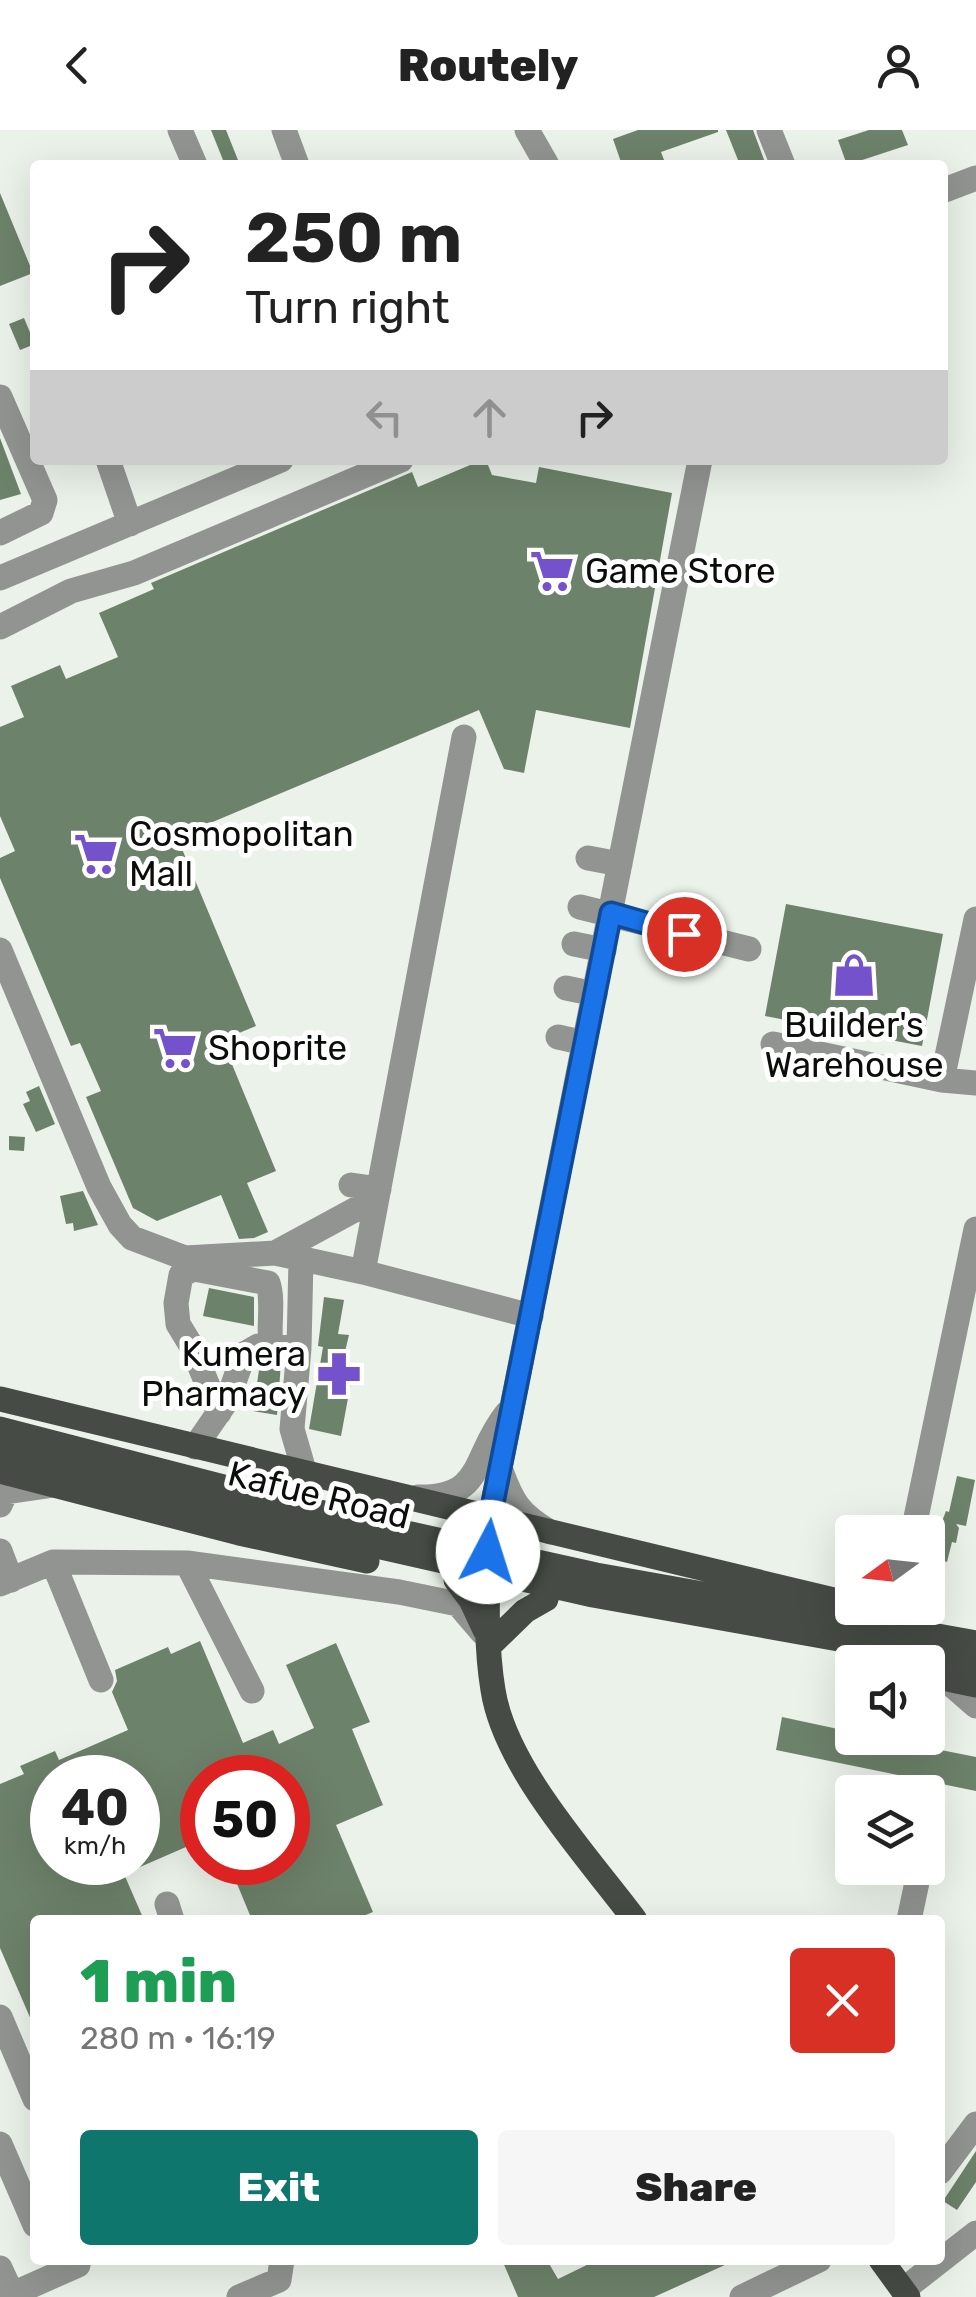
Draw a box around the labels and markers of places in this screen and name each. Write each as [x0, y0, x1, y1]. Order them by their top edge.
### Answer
supermarket icon: Game Store [528, 547, 576, 595]
place label: Game Store [585, 550, 776, 592]
place label: Cosmopolitan Mall [129, 813, 354, 895]
supermarket icon: Cosmopolitan Mall [72, 830, 120, 878]
pin [642, 892, 727, 977]
shop icon: Builder's Warehouse [830, 951, 878, 999]
place label: Builder's Warehouse [764, 1004, 944, 1086]
supermarket icon: Shoprite [151, 1024, 199, 1072]
place label: Shoprite [208, 1027, 347, 1069]
place label: Kumera Pharmacy [141, 1333, 306, 1415]
pharmacy icon: Kumera Pharmacy [315, 1350, 363, 1398]

